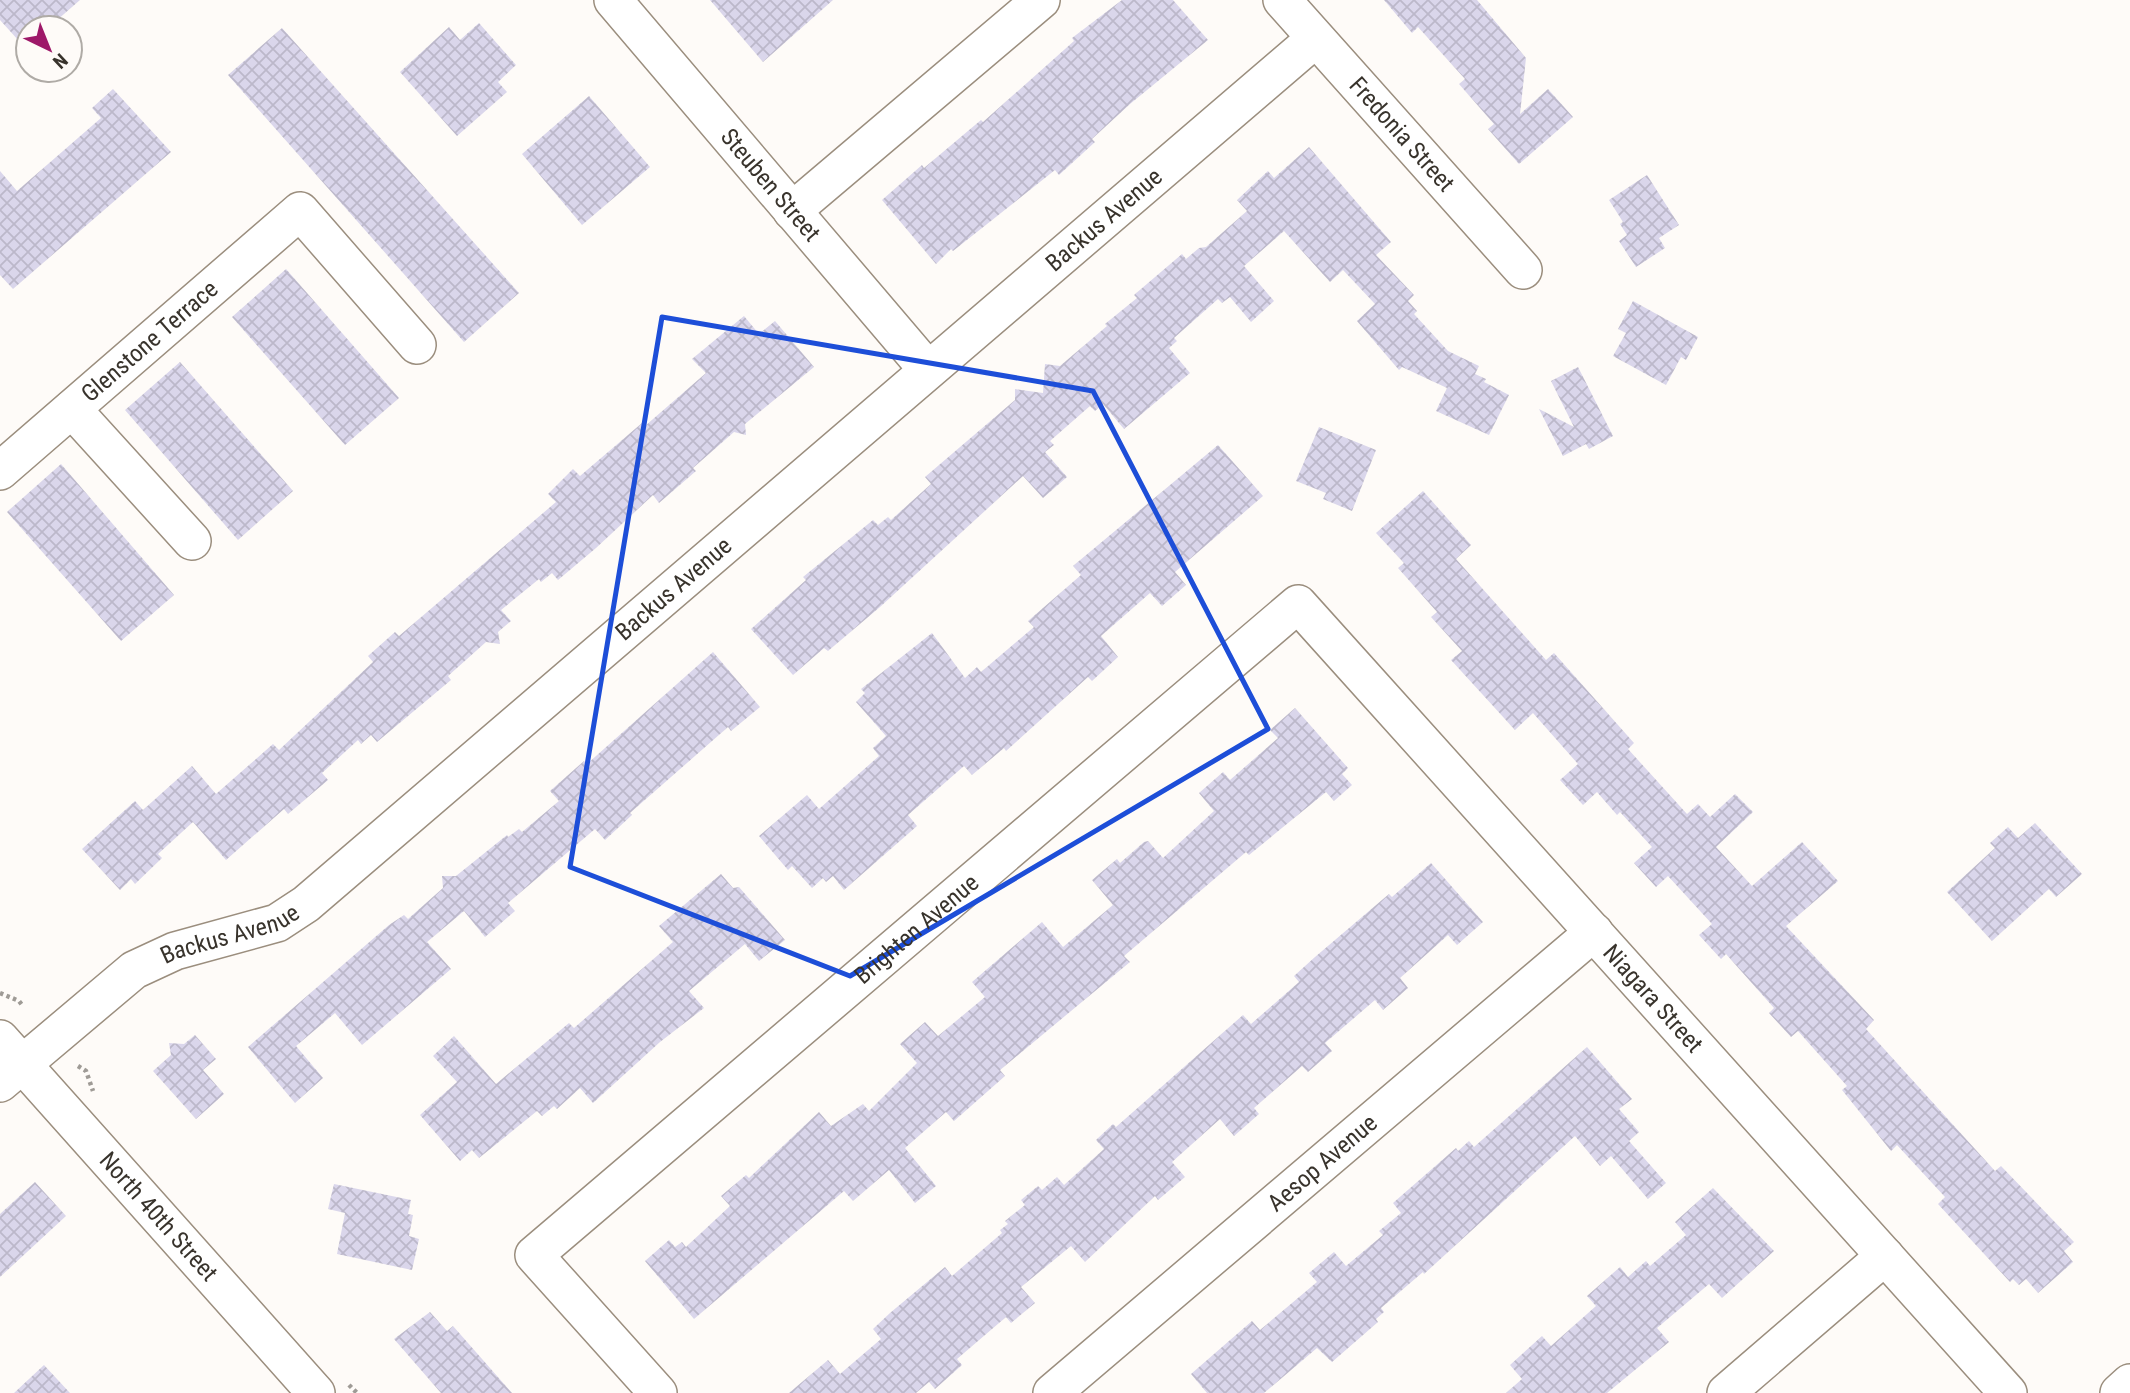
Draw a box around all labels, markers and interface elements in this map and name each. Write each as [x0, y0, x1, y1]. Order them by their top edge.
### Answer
north arrow [14, 14, 84, 84]
text: N [48, 49, 72, 73]
street label: Fredonia Street [1343, 71, 1460, 197]
street label: Steuben Street [715, 123, 826, 247]
street label: Backus Avenue [1040, 162, 1168, 277]
street label: Glenstone Terrace [76, 275, 223, 408]
street label: Backus Avenue [610, 532, 737, 646]
street label: Brighten Avenue [849, 869, 984, 990]
street label: Backus Avenue [156, 898, 304, 970]
street label: Niagara Street [1597, 939, 1709, 1058]
street label: Aesop Avenue [1262, 1109, 1383, 1217]
street label: North 40th Street [94, 1146, 223, 1287]

